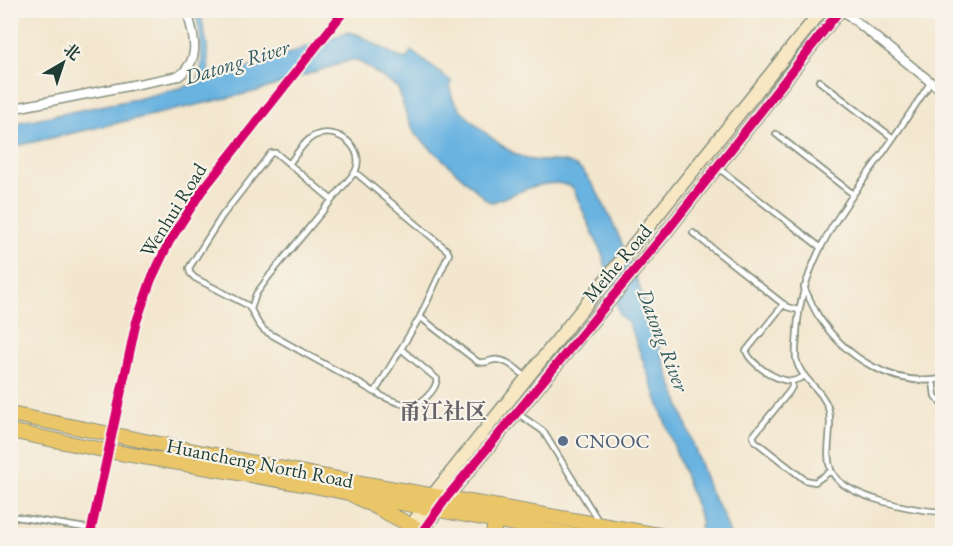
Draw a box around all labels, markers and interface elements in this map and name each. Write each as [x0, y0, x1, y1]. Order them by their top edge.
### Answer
water label: Datong River [180, 32, 294, 91]
north arrow [33, 33, 93, 93]
text: 北 [59, 39, 85, 65]
street label: Wenhui Road [134, 157, 213, 262]
street label: Meihe Road [577, 218, 658, 307]
water label: Datong River [631, 283, 696, 396]
district label: 甬江社区 [399, 397, 487, 426]
place label: CNOOC [575, 428, 650, 454]
street label: Huancheng North Road [164, 432, 356, 494]
marker: CNOOC [556, 434, 570, 448]

